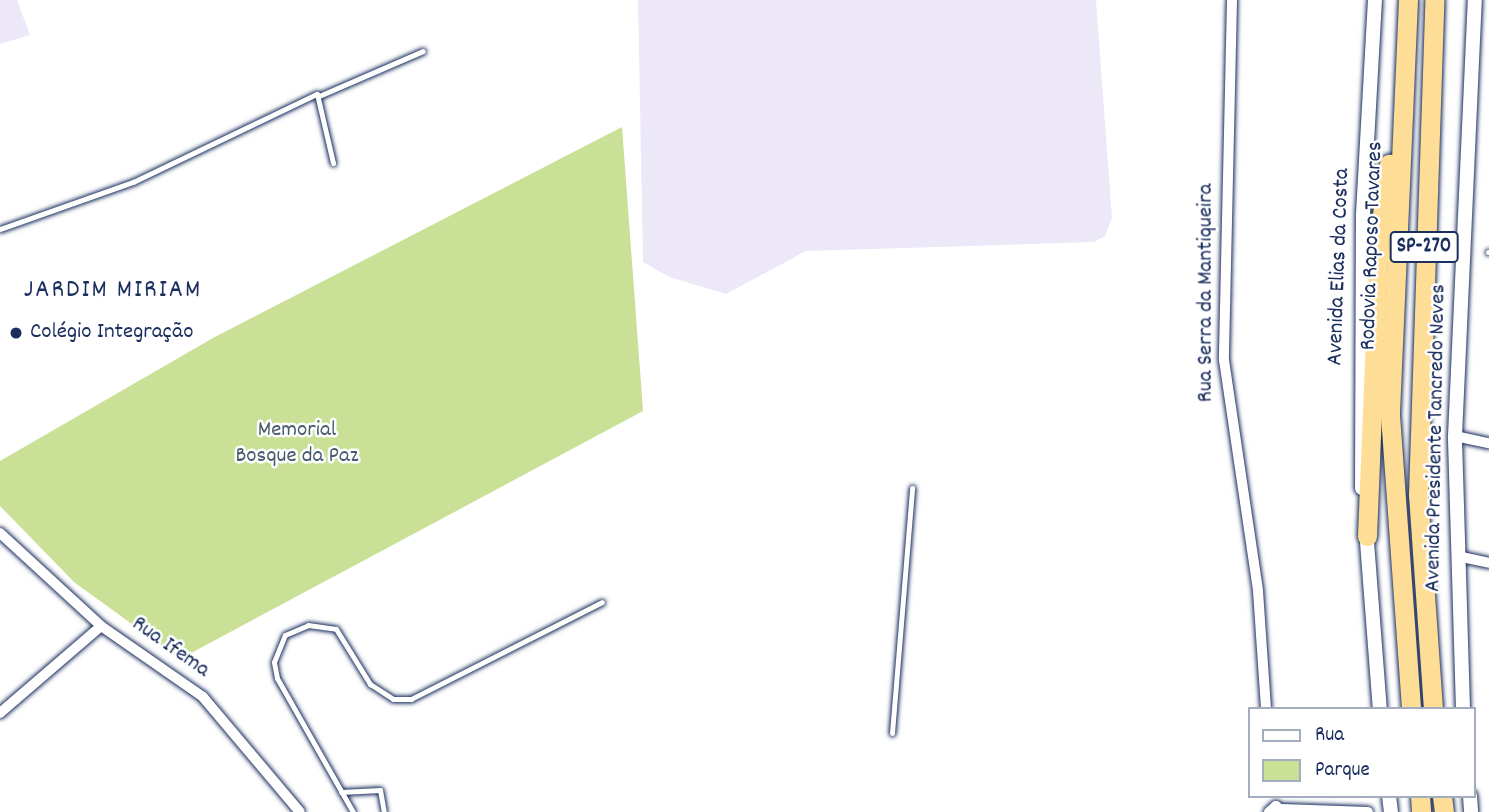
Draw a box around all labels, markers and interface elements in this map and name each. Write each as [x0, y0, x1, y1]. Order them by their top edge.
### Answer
street label: Rodovia Raposo Tavares [1356, 141, 1390, 351]
street label: Avenida Elias da Costa [1323, 168, 1357, 366]
street label: Rua Serra da Mantiqueira [1193, 184, 1221, 402]
road number: SP-270 [1389, 230, 1459, 264]
district label: JARDIM MIRIAM [25, 275, 201, 307]
street label: Avenida Presidente Tancredo Neves [1421, 284, 1453, 592]
place label: Colégio Integração [30, 319, 193, 347]
marker: Colégio Integração [8, 325, 24, 341]
park label: Memorial Bosque da Paz [235, 417, 359, 471]
street label: Rua Ifema [126, 611, 214, 685]
legend [1248, 707, 1475, 798]
text: Rua [1315, 721, 1344, 751]
text: Parque [1315, 756, 1370, 786]

